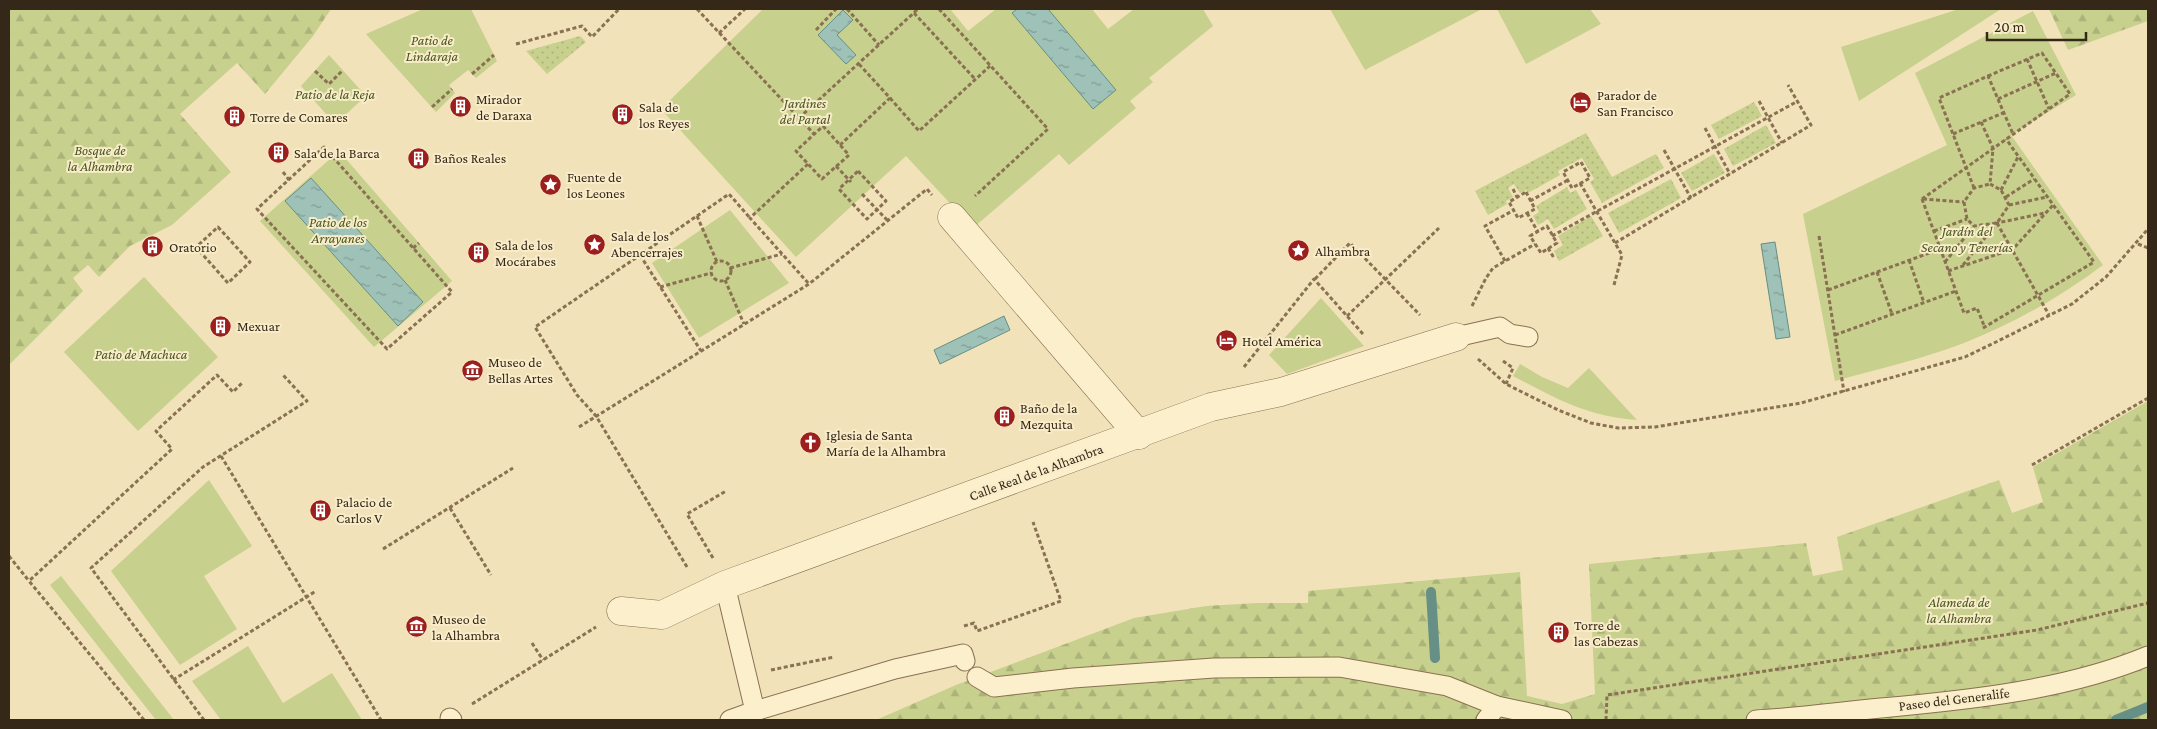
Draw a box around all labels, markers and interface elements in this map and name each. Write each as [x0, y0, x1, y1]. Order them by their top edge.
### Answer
scale bar [1987, 10, 2086, 42]
text: 20 m [1994, 19, 2025, 35]
park label: Patio de Lindaraja [406, 32, 459, 65]
park label: Patio de la Reja [295, 86, 375, 103]
place label: Parador de San Francisco [1597, 87, 1673, 119]
place label: Mirador de Daraxa [476, 91, 533, 123]
hotel icon: Parador de San Francisco [1569, 91, 1593, 115]
building icon: Mirador de Daraxa [448, 95, 472, 119]
park label: Jardines del Partal [780, 95, 831, 127]
place label: Sala de los Reyes [639, 99, 689, 131]
building icon: Sala de los Reyes [611, 103, 635, 127]
building icon: Torre de Comares [222, 105, 246, 129]
place label: Torre de Comares [250, 109, 348, 125]
building icon: Sala de la Barca [266, 141, 290, 165]
park label: Bosque de la Alhambra [68, 142, 133, 174]
place label: Sala de la Barca [294, 145, 380, 161]
building icon: Baños Reales [406, 146, 430, 170]
place label: Baños Reales [434, 150, 506, 166]
place label: Fuente de los Leones [567, 169, 625, 201]
place icon: Fuente de los Leones [539, 173, 563, 197]
park label: Patio de los Arrayanes [309, 214, 368, 246]
park label: Jardín del Secano y Tenerías [1921, 223, 2014, 255]
place label: Sala de los Abencerrajes [611, 228, 683, 261]
place icon: Sala de los Abencerrajes [583, 232, 607, 256]
building icon: Oratorio [141, 235, 165, 259]
place label: Sala de los Mocárabes [495, 237, 556, 269]
place label: Oratorio [169, 239, 217, 255]
place icon: Alhambra [1287, 239, 1311, 263]
building icon: Sala de los Mocárabes [467, 241, 491, 265]
place label: Alhambra [1315, 243, 1371, 259]
building icon: Mexuar [209, 314, 233, 338]
place label: Mexuar [237, 318, 280, 334]
hotel icon: Hotel América [1214, 329, 1238, 353]
place label: Hotel América [1242, 333, 1322, 349]
park label: Patio de Machuca [95, 346, 188, 362]
place label: Museo de Bellas Artes [488, 354, 553, 386]
museum icon: Museo de Bellas Artes [460, 358, 484, 382]
place label: Baño de la Mezquita [1020, 400, 1078, 432]
building icon: Baño de la Mezquita [992, 404, 1016, 428]
place label: Iglesia de Santa María de la Alhambra [826, 427, 947, 459]
church icon: Iglesia de Santa María de la Alhambra [798, 431, 822, 455]
street label: Calle Real de la Alhambra [967, 440, 1106, 504]
place label: Palacio de Carlos V [336, 494, 392, 526]
building icon: Palacio de Carlos V [308, 498, 332, 522]
park label: Alameda de la Alhambra [1927, 594, 1992, 626]
place label: Museo de la Alhambra [432, 611, 501, 643]
museum icon: Museo de la Alhambra [404, 615, 428, 639]
place label: Torre de las Cabezas [1574, 617, 1638, 649]
building icon: Torre de las Cabezas [1546, 621, 1570, 645]
street label: Paseo del Generalife [1898, 684, 2010, 714]

